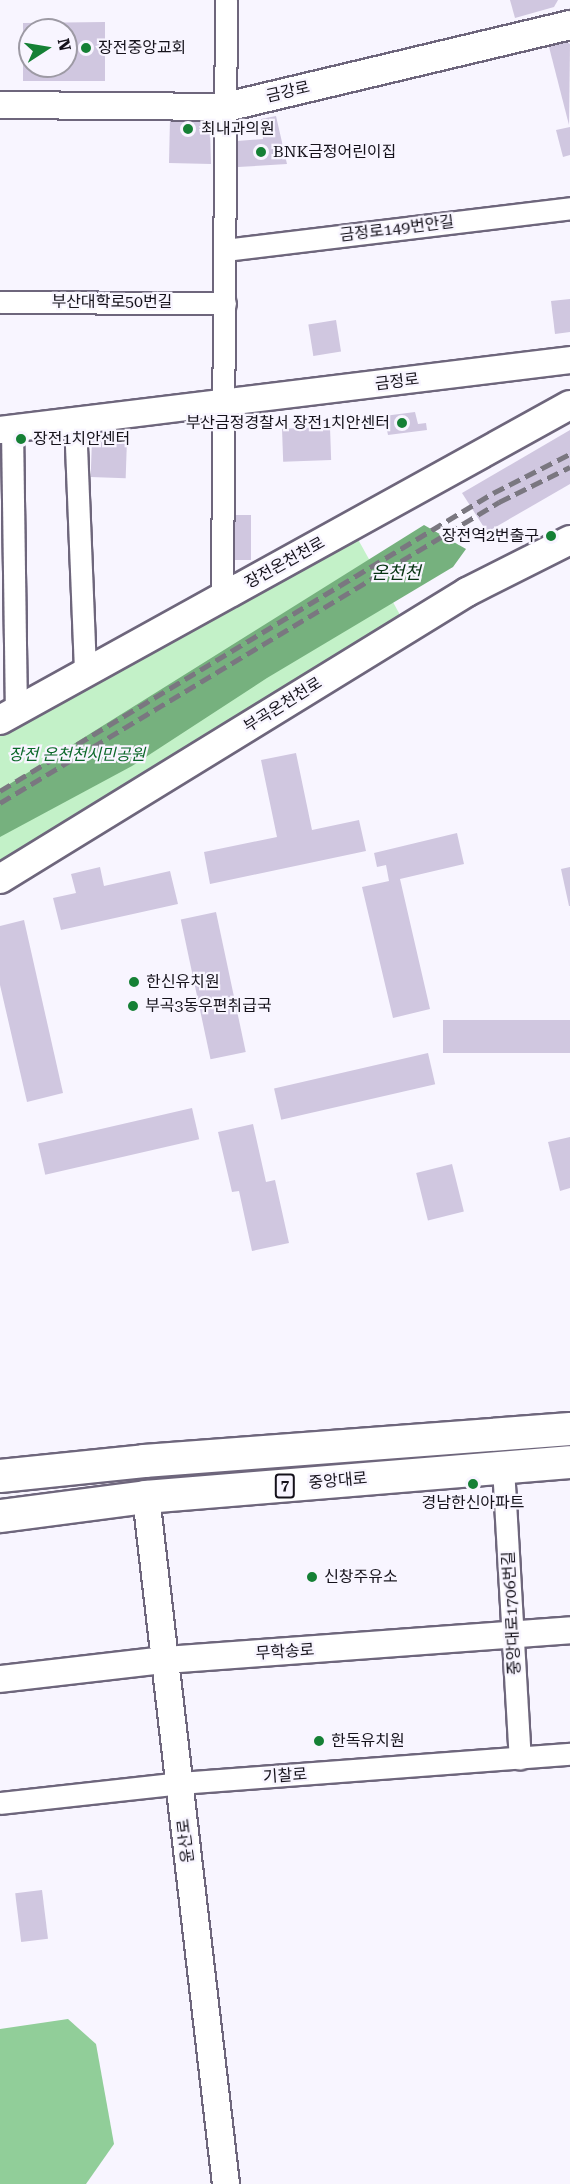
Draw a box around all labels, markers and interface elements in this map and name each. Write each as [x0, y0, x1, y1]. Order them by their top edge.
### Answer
north arrow [18, 18, 78, 78]
text: N [54, 37, 75, 53]
place label: 장전중앙교회 [98, 38, 186, 58]
marker: 장전중앙교회 [79, 41, 93, 55]
street label: 금강로 [264, 78, 312, 106]
place label: 최내과의원 [201, 119, 275, 139]
marker: 최내과의원 [179, 120, 197, 138]
place label: BNK금정어린이집 [273, 142, 396, 162]
marker: BNK금정어린이집 [254, 145, 268, 159]
street label: 금정로149번안길 [339, 212, 455, 246]
street label: 부산대학로50번길 [52, 292, 172, 312]
street label: 금정로 [374, 370, 420, 394]
place label: 부산금정경찰서 장전1치안센터 [186, 413, 390, 433]
marker: 부산금정경찰서 장전1치안센터 [395, 416, 409, 430]
place label: 장전1치안센터 [33, 429, 130, 449]
marker: 장전1치안센터 [14, 432, 28, 446]
place label: 장전역2번출구 [442, 526, 539, 546]
marker: 장전역2번출구 [544, 529, 558, 543]
street label: 장전온천천로 [242, 533, 328, 593]
water label: 온천천 [371, 562, 421, 584]
street label: 부곡온천천로 [240, 673, 326, 737]
park label: 장전 온천천시민공원 [9, 745, 145, 765]
place label: 한신유치원 [146, 972, 220, 992]
marker: 한신유치원 [127, 975, 141, 989]
place label: 부곡3동우편취급국 [145, 996, 272, 1016]
marker: 부곡3동우편취급국 [126, 999, 140, 1013]
street label: 중앙대로 [308, 1469, 368, 1493]
road number: 7 [274, 1474, 296, 1498]
marker: 경남한신아파트 [466, 1477, 480, 1491]
place label: 경남한신아파트 [421, 1493, 525, 1513]
street label: 중앙대로1706번길 [499, 1551, 525, 1675]
place label: 신창주유소 [324, 1567, 398, 1587]
marker: 신창주유소 [305, 1570, 319, 1584]
street label: 무학송로 [255, 1640, 315, 1664]
place label: 한독유치원 [331, 1731, 405, 1751]
marker: 한독유치원 [312, 1734, 326, 1748]
street label: 기찰로 [262, 1765, 308, 1787]
street label: 윤산로 [174, 1818, 198, 1864]

